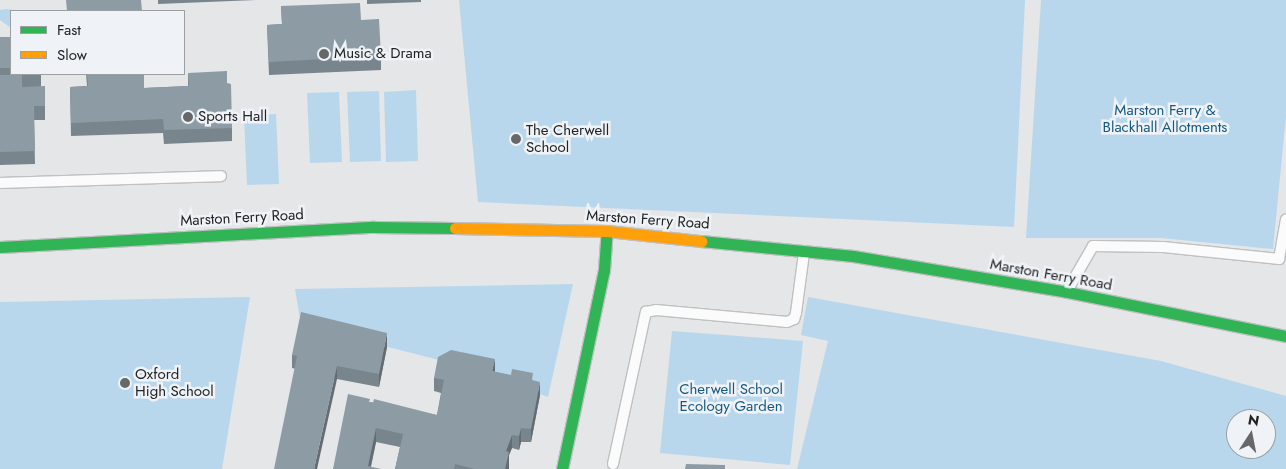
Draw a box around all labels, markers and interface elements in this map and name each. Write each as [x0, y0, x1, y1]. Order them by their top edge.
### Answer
legend [10, 10, 185, 75]
text: Fast [57, 19, 81, 41]
text: Slow [57, 44, 87, 66]
place label: Music & Drama [334, 45, 432, 63]
marker: Music & Drama [318, 48, 330, 60]
park label: Marston Ferry & Blackhall Allotments [1103, 101, 1227, 136]
place label: Sports Hall [198, 108, 267, 126]
marker: Sports Hall [182, 111, 194, 123]
place label: The Cherwell School [526, 121, 609, 156]
marker: The Cherwell School [510, 133, 522, 145]
street label: Marston Ferry Road [180, 206, 304, 230]
street label: Marston Ferry Road [586, 207, 710, 233]
street label: Marston Ferry Road [989, 255, 1113, 295]
place label: Oxford High School [135, 365, 214, 400]
marker: Oxford High School [119, 377, 131, 389]
park label: Cherwell School Ecology Garden [679, 380, 783, 415]
north arrow [1226, 409, 1276, 459]
text: N [1246, 409, 1261, 431]

